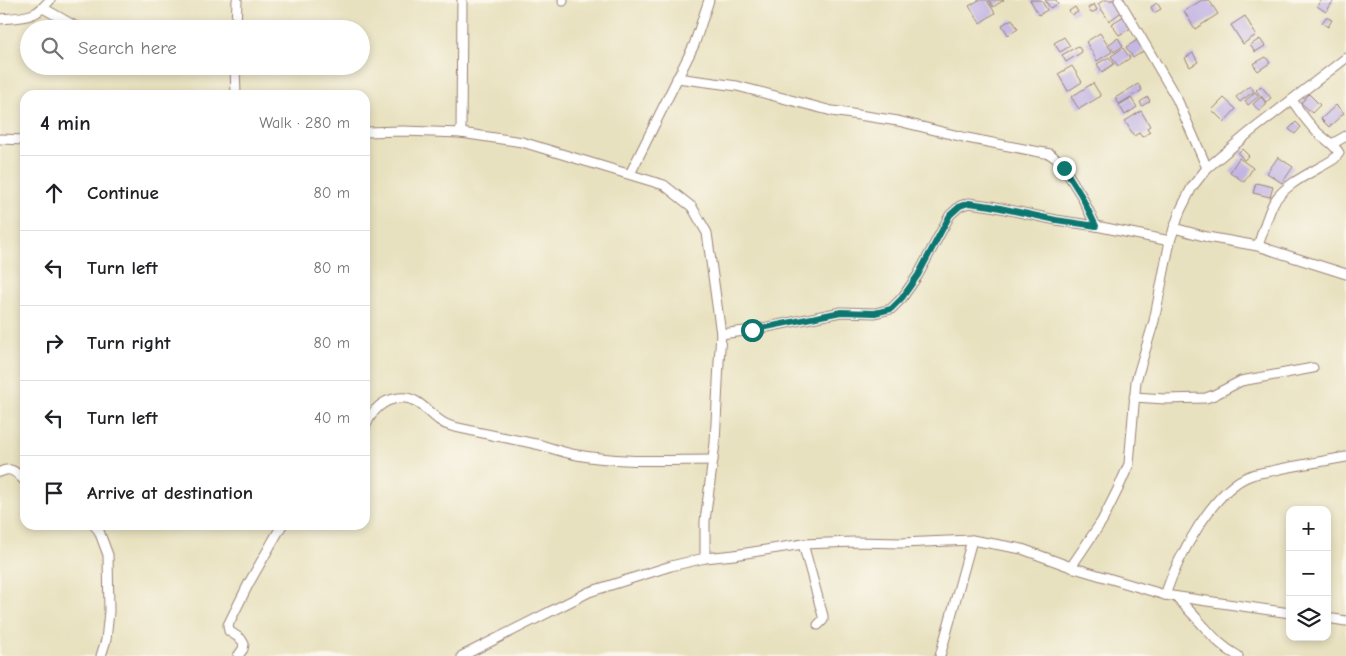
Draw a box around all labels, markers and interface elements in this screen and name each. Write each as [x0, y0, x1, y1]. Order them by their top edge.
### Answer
search box [20, 20, 370, 75]
icon: search [38, 34, 66, 62]
text: Search here [78, 37, 177, 59]
text: 4 min [40, 111, 91, 135]
text: Walk · 280 m [259, 114, 350, 132]
route end [1053, 157, 1076, 180]
icon: ahead [40, 179, 68, 207]
text: Continue [87, 182, 159, 204]
text: 80 m [313, 184, 350, 202]
icon: left [40, 254, 68, 282]
text: Turn left [87, 257, 158, 279]
text: 80 m [313, 259, 350, 277]
route start [741, 319, 764, 342]
icon: right [40, 329, 68, 357]
text: Turn right [87, 332, 171, 354]
text: 80 m [313, 334, 350, 352]
icon: left [40, 404, 68, 432]
text: Turn left [87, 407, 158, 429]
text: 40 m [314, 409, 350, 427]
icon: arrive [40, 479, 68, 507]
text: Arrive at destination [87, 482, 253, 504]
map controls [1286, 506, 1331, 641]
button: + [1286, 506, 1331, 551]
button: − [1286, 551, 1331, 596]
button: layers [1286, 596, 1331, 641]

